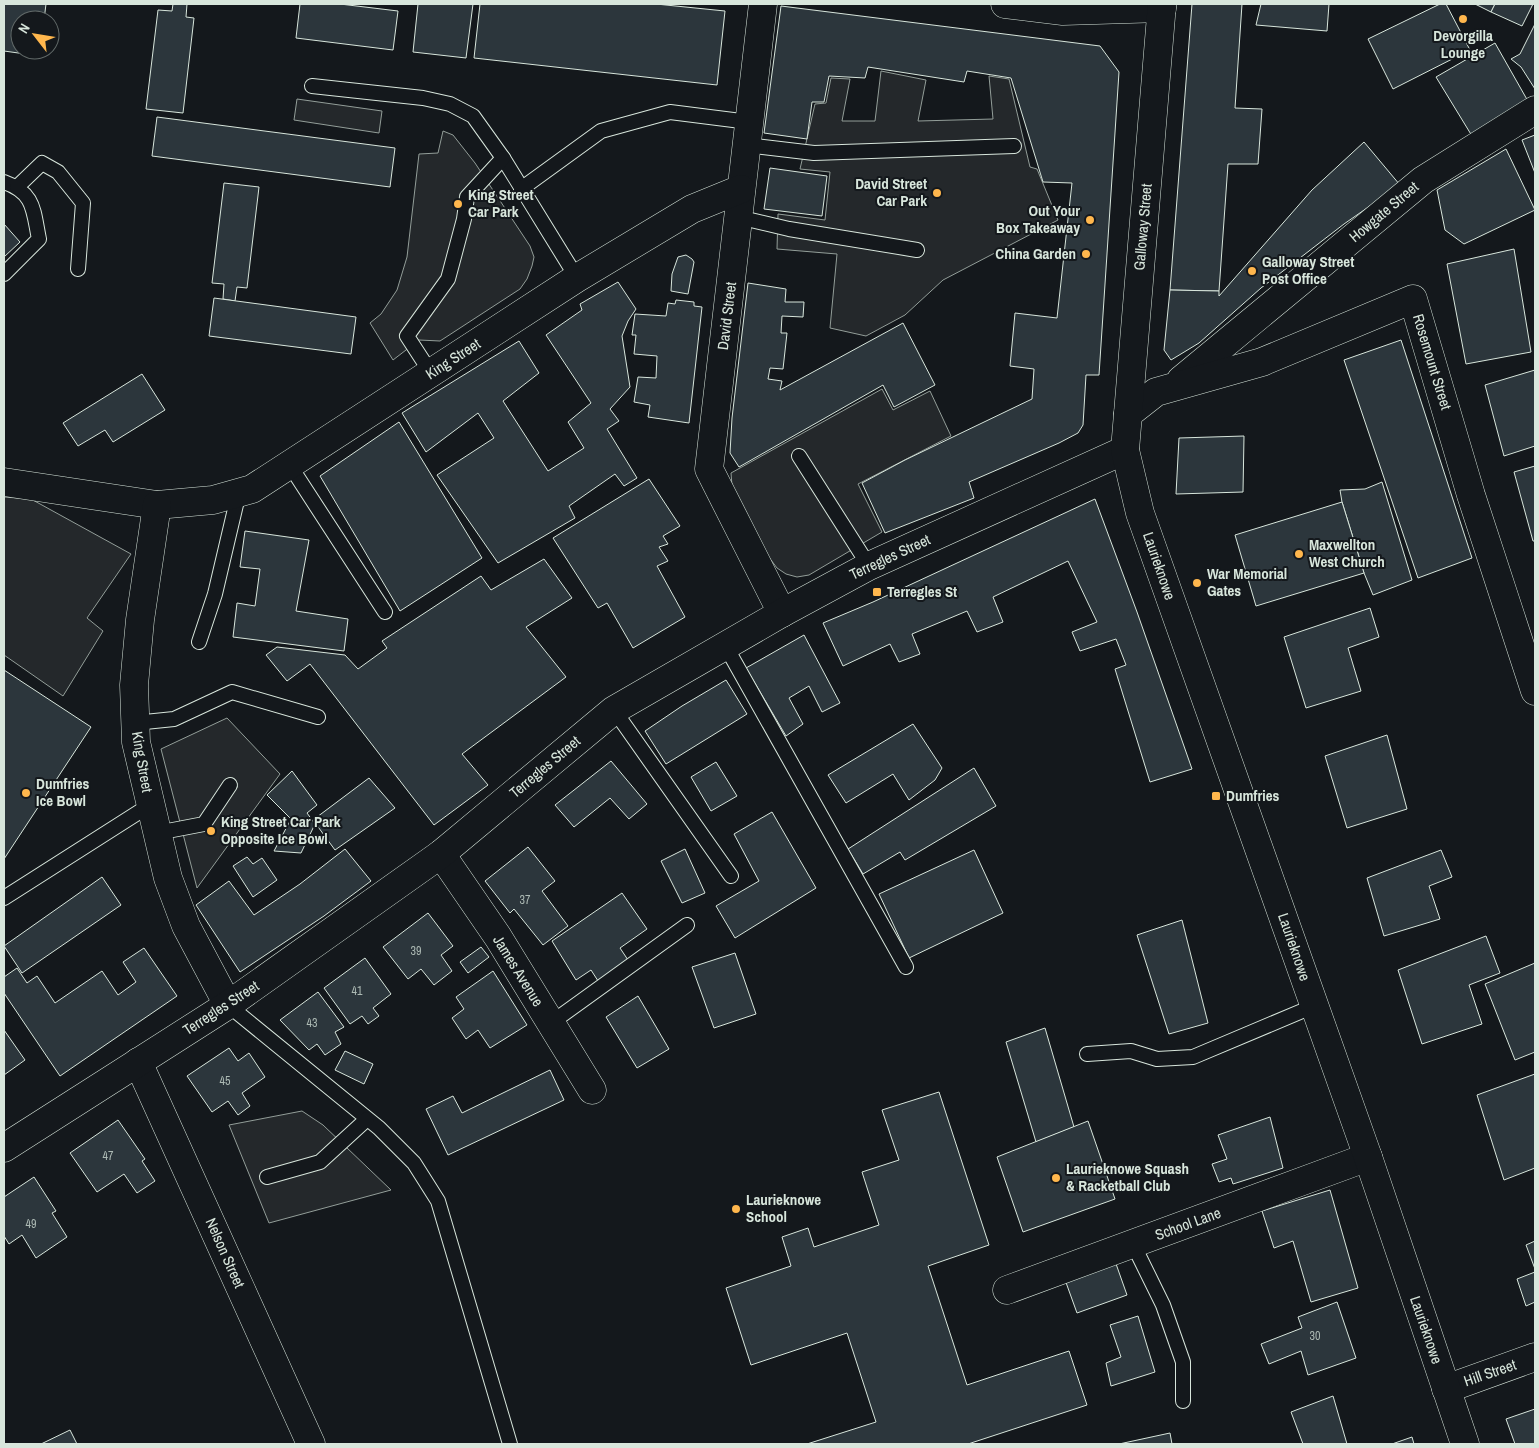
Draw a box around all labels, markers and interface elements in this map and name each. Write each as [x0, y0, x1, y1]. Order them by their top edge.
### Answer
north arrow [10, 10, 60, 60]
marker: Devorgilla Lounge [1457, 13, 1469, 25]
text: N [14, 20, 34, 36]
place label: Devorgilla Lounge [1433, 25, 1493, 63]
place label: David Street Car Park [855, 173, 927, 211]
street label: Howgate Street [1344, 176, 1423, 247]
street label: Galloway Street [1128, 182, 1157, 271]
place label: King Street Car Park [468, 184, 534, 222]
marker: David Street Car Park [931, 187, 943, 199]
marker: King Street Car Park [452, 198, 464, 210]
place label: Out Your Box Takeaway [996, 200, 1080, 238]
marker: Out Your Box Takeaway [1084, 214, 1096, 226]
place label: China Garden [995, 243, 1076, 264]
marker: China Garden [1080, 248, 1092, 260]
place label: Galloway Street Post Office [1262, 251, 1354, 289]
marker: Galloway Street Post Office [1246, 265, 1258, 277]
street label: David Street [712, 280, 741, 351]
street label: Rosemount Street [1408, 311, 1457, 413]
street label: King Street [421, 333, 485, 384]
street label: Terregles Street [846, 528, 934, 584]
street label: Laurieknowe [1138, 529, 1181, 603]
place label: Maxwellton West Church [1309, 534, 1385, 572]
marker: Maxwellton West Church [1293, 548, 1305, 560]
place label: War Memorial Gates [1207, 563, 1287, 601]
marker: War Memorial Gates [1191, 577, 1203, 589]
place label: Terregles St [887, 581, 957, 602]
marker: Terregles St [871, 586, 883, 598]
street label: King Street [127, 730, 158, 795]
street label: Terregles Street [505, 730, 585, 803]
place label: Dumfries Ice Bowl [36, 773, 89, 811]
place label: Dumfries [1226, 785, 1279, 806]
marker: Dumfries Ice Bowl [20, 787, 32, 799]
marker: Dumfries [1210, 790, 1222, 802]
place label: King Street Car Park Opposite Ice Bowl [221, 811, 341, 849]
marker: King Street Car Park Opposite Ice Bowl [205, 825, 217, 837]
house number: 37 [520, 892, 531, 908]
street label: Laurieknowe [1273, 910, 1316, 984]
street label: James Avenue [488, 931, 549, 1011]
house number: 39 [411, 943, 421, 959]
street label: Terregles Street [179, 975, 263, 1040]
house number: 41 [352, 983, 363, 999]
house number: 43 [307, 1015, 317, 1031]
house number: 45 [220, 1073, 231, 1089]
house number: 47 [103, 1148, 114, 1164]
place label: Laurieknowe Squash & Racketball Club [1066, 1158, 1189, 1196]
marker: Laurieknowe Squash & Racketball Club [1050, 1172, 1062, 1184]
place label: Laurieknowe School [746, 1189, 821, 1227]
street label: School Lane [1152, 1202, 1224, 1245]
marker: Laurieknowe School [730, 1203, 742, 1215]
street label: Nelson Street [201, 1214, 250, 1292]
house number: 49 [26, 1216, 36, 1232]
street label: Laurieknowe [1405, 1293, 1448, 1367]
house number: 30 [1310, 1328, 1320, 1344]
street label: Hill Street [1461, 1354, 1519, 1391]

